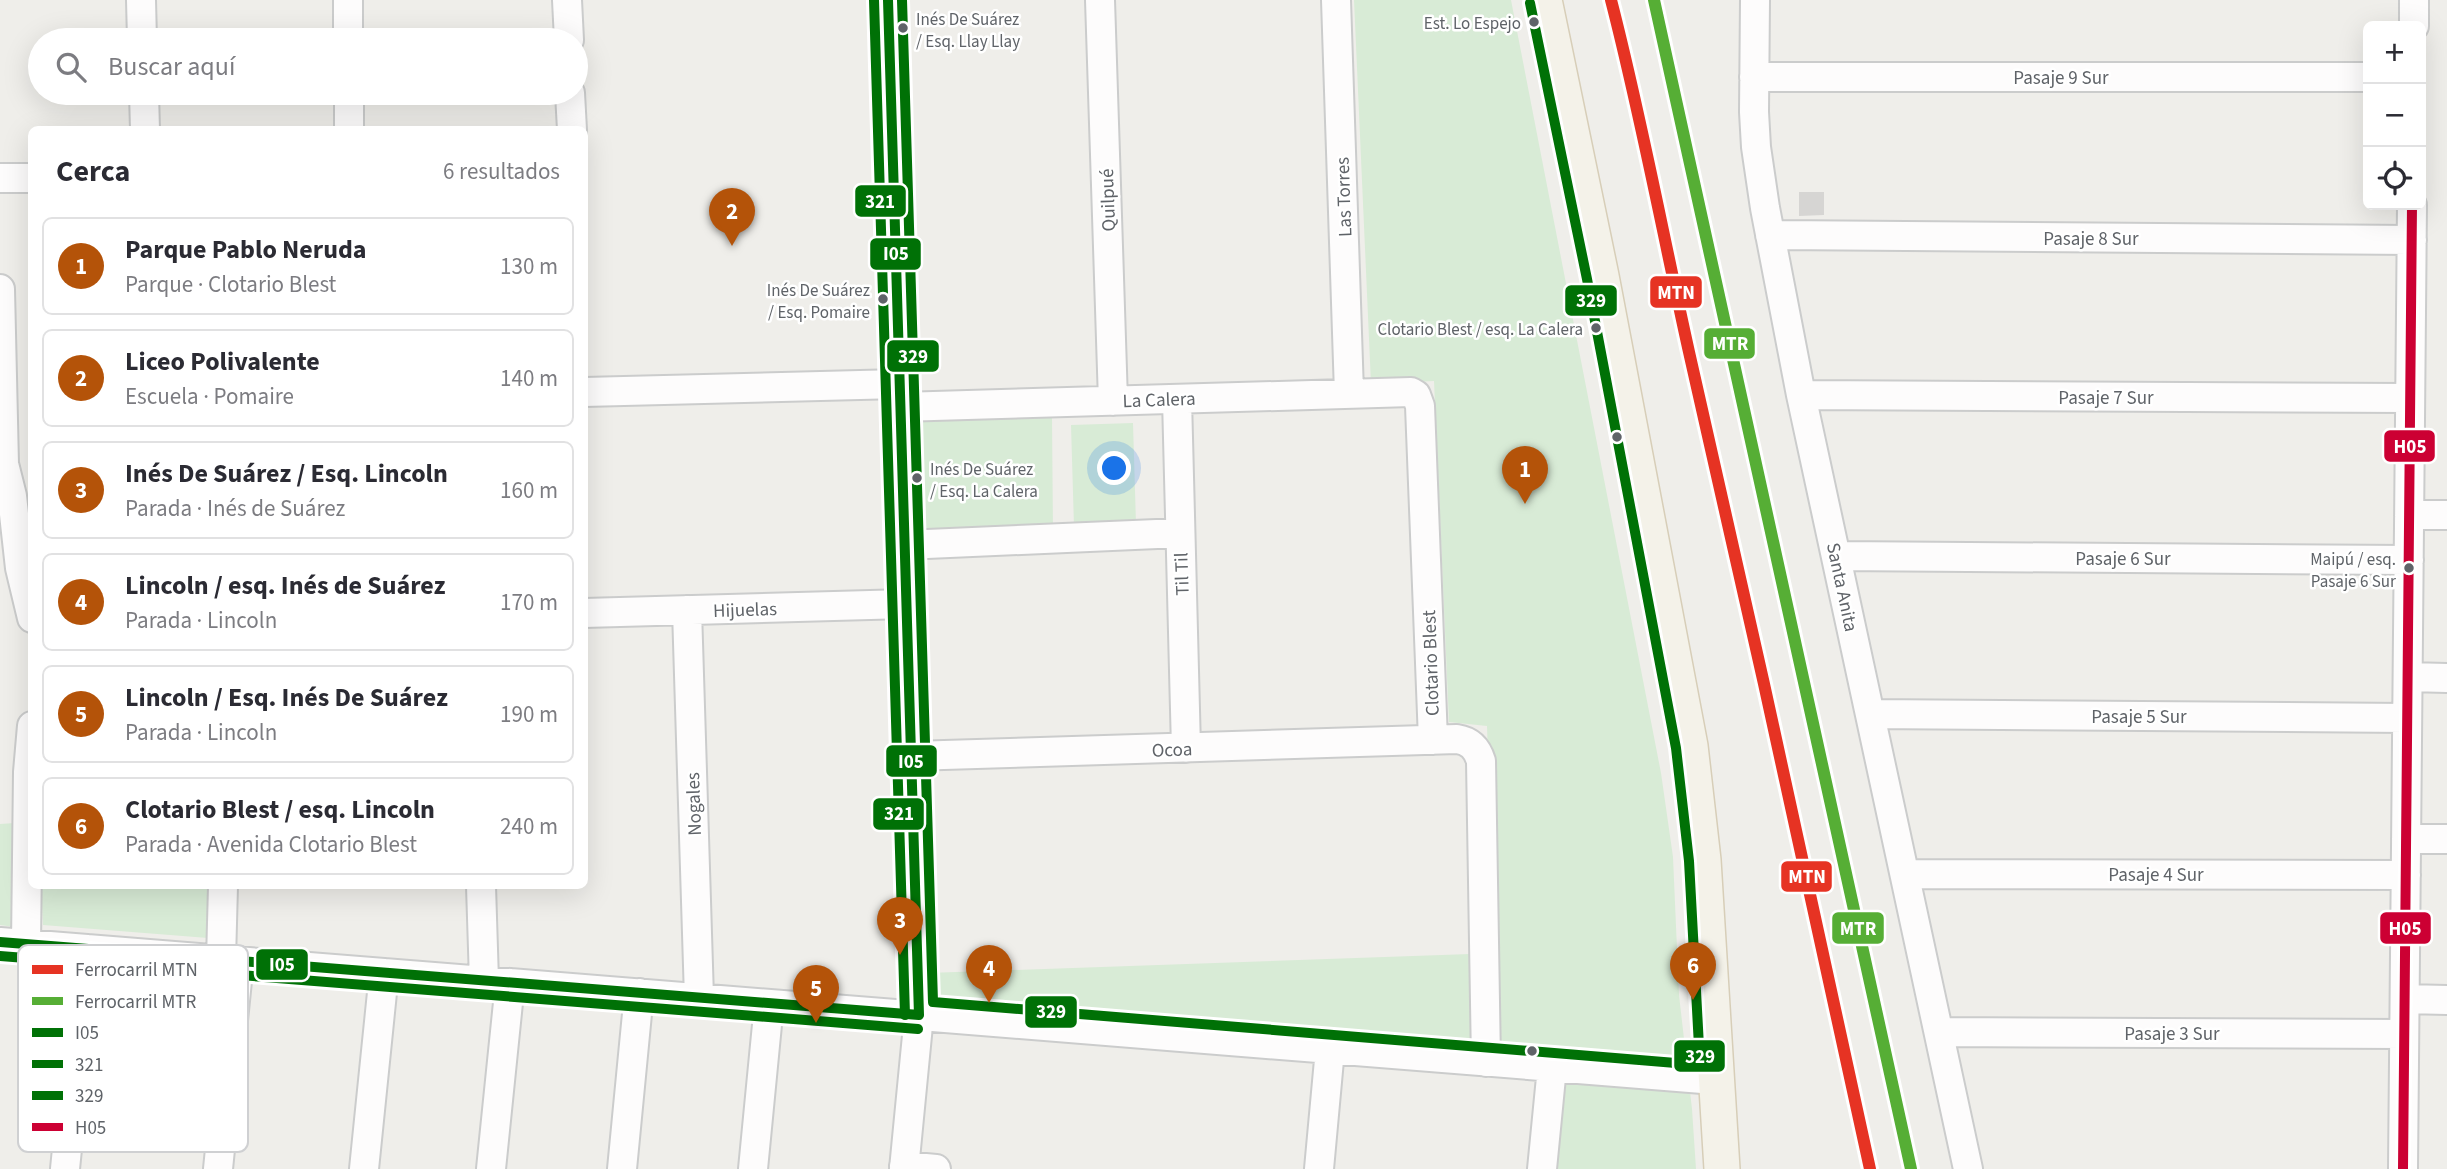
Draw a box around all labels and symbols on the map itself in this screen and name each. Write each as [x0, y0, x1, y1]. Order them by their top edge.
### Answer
place label: Inés De Suárez / Esq. Llay Llay [916, 8, 1020, 54]
place label: Est. Lo Espejo [1424, 12, 1521, 36]
marker: Est. Lo Espejo [1527, 15, 1541, 29]
marker: Inés De Suárez / Esq. Llay Llay [896, 21, 910, 35]
street label: Pasaje 9 Sur [2013, 65, 2109, 92]
street label: Las Torres [1330, 156, 1359, 237]
street label: Quilpué [1094, 168, 1123, 232]
line badge: 321 [854, 184, 907, 218]
pin: 2 [709, 188, 755, 246]
text: 321 [865, 189, 895, 216]
street label: Pasaje 8 Sur [2043, 226, 2139, 253]
line badge: I05 [869, 237, 922, 271]
text: I05 [883, 241, 909, 268]
line badge: MTN [1649, 275, 1703, 309]
place label: Inés De Suárez / Esq. Pomaire [767, 279, 870, 325]
text: MTN [1657, 280, 1695, 307]
line badge: 329 [1564, 284, 1618, 317]
text: 329 [1576, 288, 1606, 315]
marker: Inés De Suárez / Esq. Pomaire [876, 292, 890, 306]
place label: Clotario Blest / esq. La Calera [1377, 318, 1583, 342]
marker: Clotario Blest / esq. La Calera [1589, 321, 1603, 335]
line badge: MTR [1703, 327, 1756, 360]
text: MTR [1712, 331, 1749, 358]
line badge: 329 [886, 339, 940, 373]
text: 329 [898, 344, 928, 371]
street label: Pasaje 7 Sur [2058, 385, 2154, 412]
street label: La Calera [1122, 386, 1196, 415]
line badge: H05 [2383, 429, 2436, 463]
unlabelled marker [1610, 430, 1624, 444]
text: H05 [2394, 434, 2426, 461]
pin: 1 [1502, 446, 1548, 504]
your location [1097, 451, 1131, 485]
place label: Inés De Suárez / Esq. La Calera [930, 458, 1038, 504]
marker: Inés De Suárez / Esq. La Calera [910, 471, 924, 485]
street label: Santa Anita [1819, 540, 1864, 634]
street label: Pasaje 6 Sur [2075, 546, 2171, 573]
place label: Maipú / esq. Pasaje 6 Sur [2310, 548, 2396, 594]
street label: Til Til [1168, 552, 1197, 596]
marker: Maipú / esq. Pasaje 6 Sur [2402, 561, 2416, 575]
street label: Hijuelas [713, 596, 777, 625]
street label: Clotario Blest [1416, 609, 1447, 716]
street label: Pasaje 5 Sur [2091, 704, 2187, 731]
street label: Ocoa [1151, 736, 1193, 765]
line badge: I05 [885, 744, 938, 778]
text: I05 [898, 749, 924, 776]
street label: Nogales [680, 772, 709, 836]
line badge: 321 [872, 797, 925, 831]
text: 321 [884, 801, 914, 828]
line badge: MTN [1780, 860, 1833, 893]
street label: Pasaje 4 Sur [2108, 862, 2204, 889]
text: MTN [1788, 864, 1826, 891]
pin: 3 [877, 897, 923, 955]
line badge: MTR [1831, 911, 1885, 945]
line badge: H05 [2379, 911, 2432, 945]
text: MTR [1840, 916, 1877, 943]
text: H05 [2389, 916, 2421, 943]
pin: 6 [1670, 942, 1716, 1000]
legend [18, 945, 248, 1152]
pin: 4 [966, 945, 1012, 1003]
line badge: I05 [255, 948, 309, 981]
text: I05 [269, 952, 295, 979]
text: Ferrocarril MTN [75, 957, 198, 984]
pin: 5 [793, 965, 839, 1023]
text: Ferrocarril MTR [75, 989, 196, 1016]
line badge: 329 [1024, 995, 1078, 1029]
text: 329 [1036, 999, 1066, 1026]
text: I05 [75, 1020, 99, 1047]
street label: Pasaje 3 Sur [2124, 1021, 2220, 1048]
line badge: 329 [1673, 1039, 1726, 1073]
unlabelled marker [1525, 1044, 1539, 1058]
text: 329 [1685, 1044, 1715, 1071]
text: 321 [75, 1052, 103, 1079]
text: 329 [75, 1083, 103, 1110]
text: H05 [75, 1115, 106, 1142]

